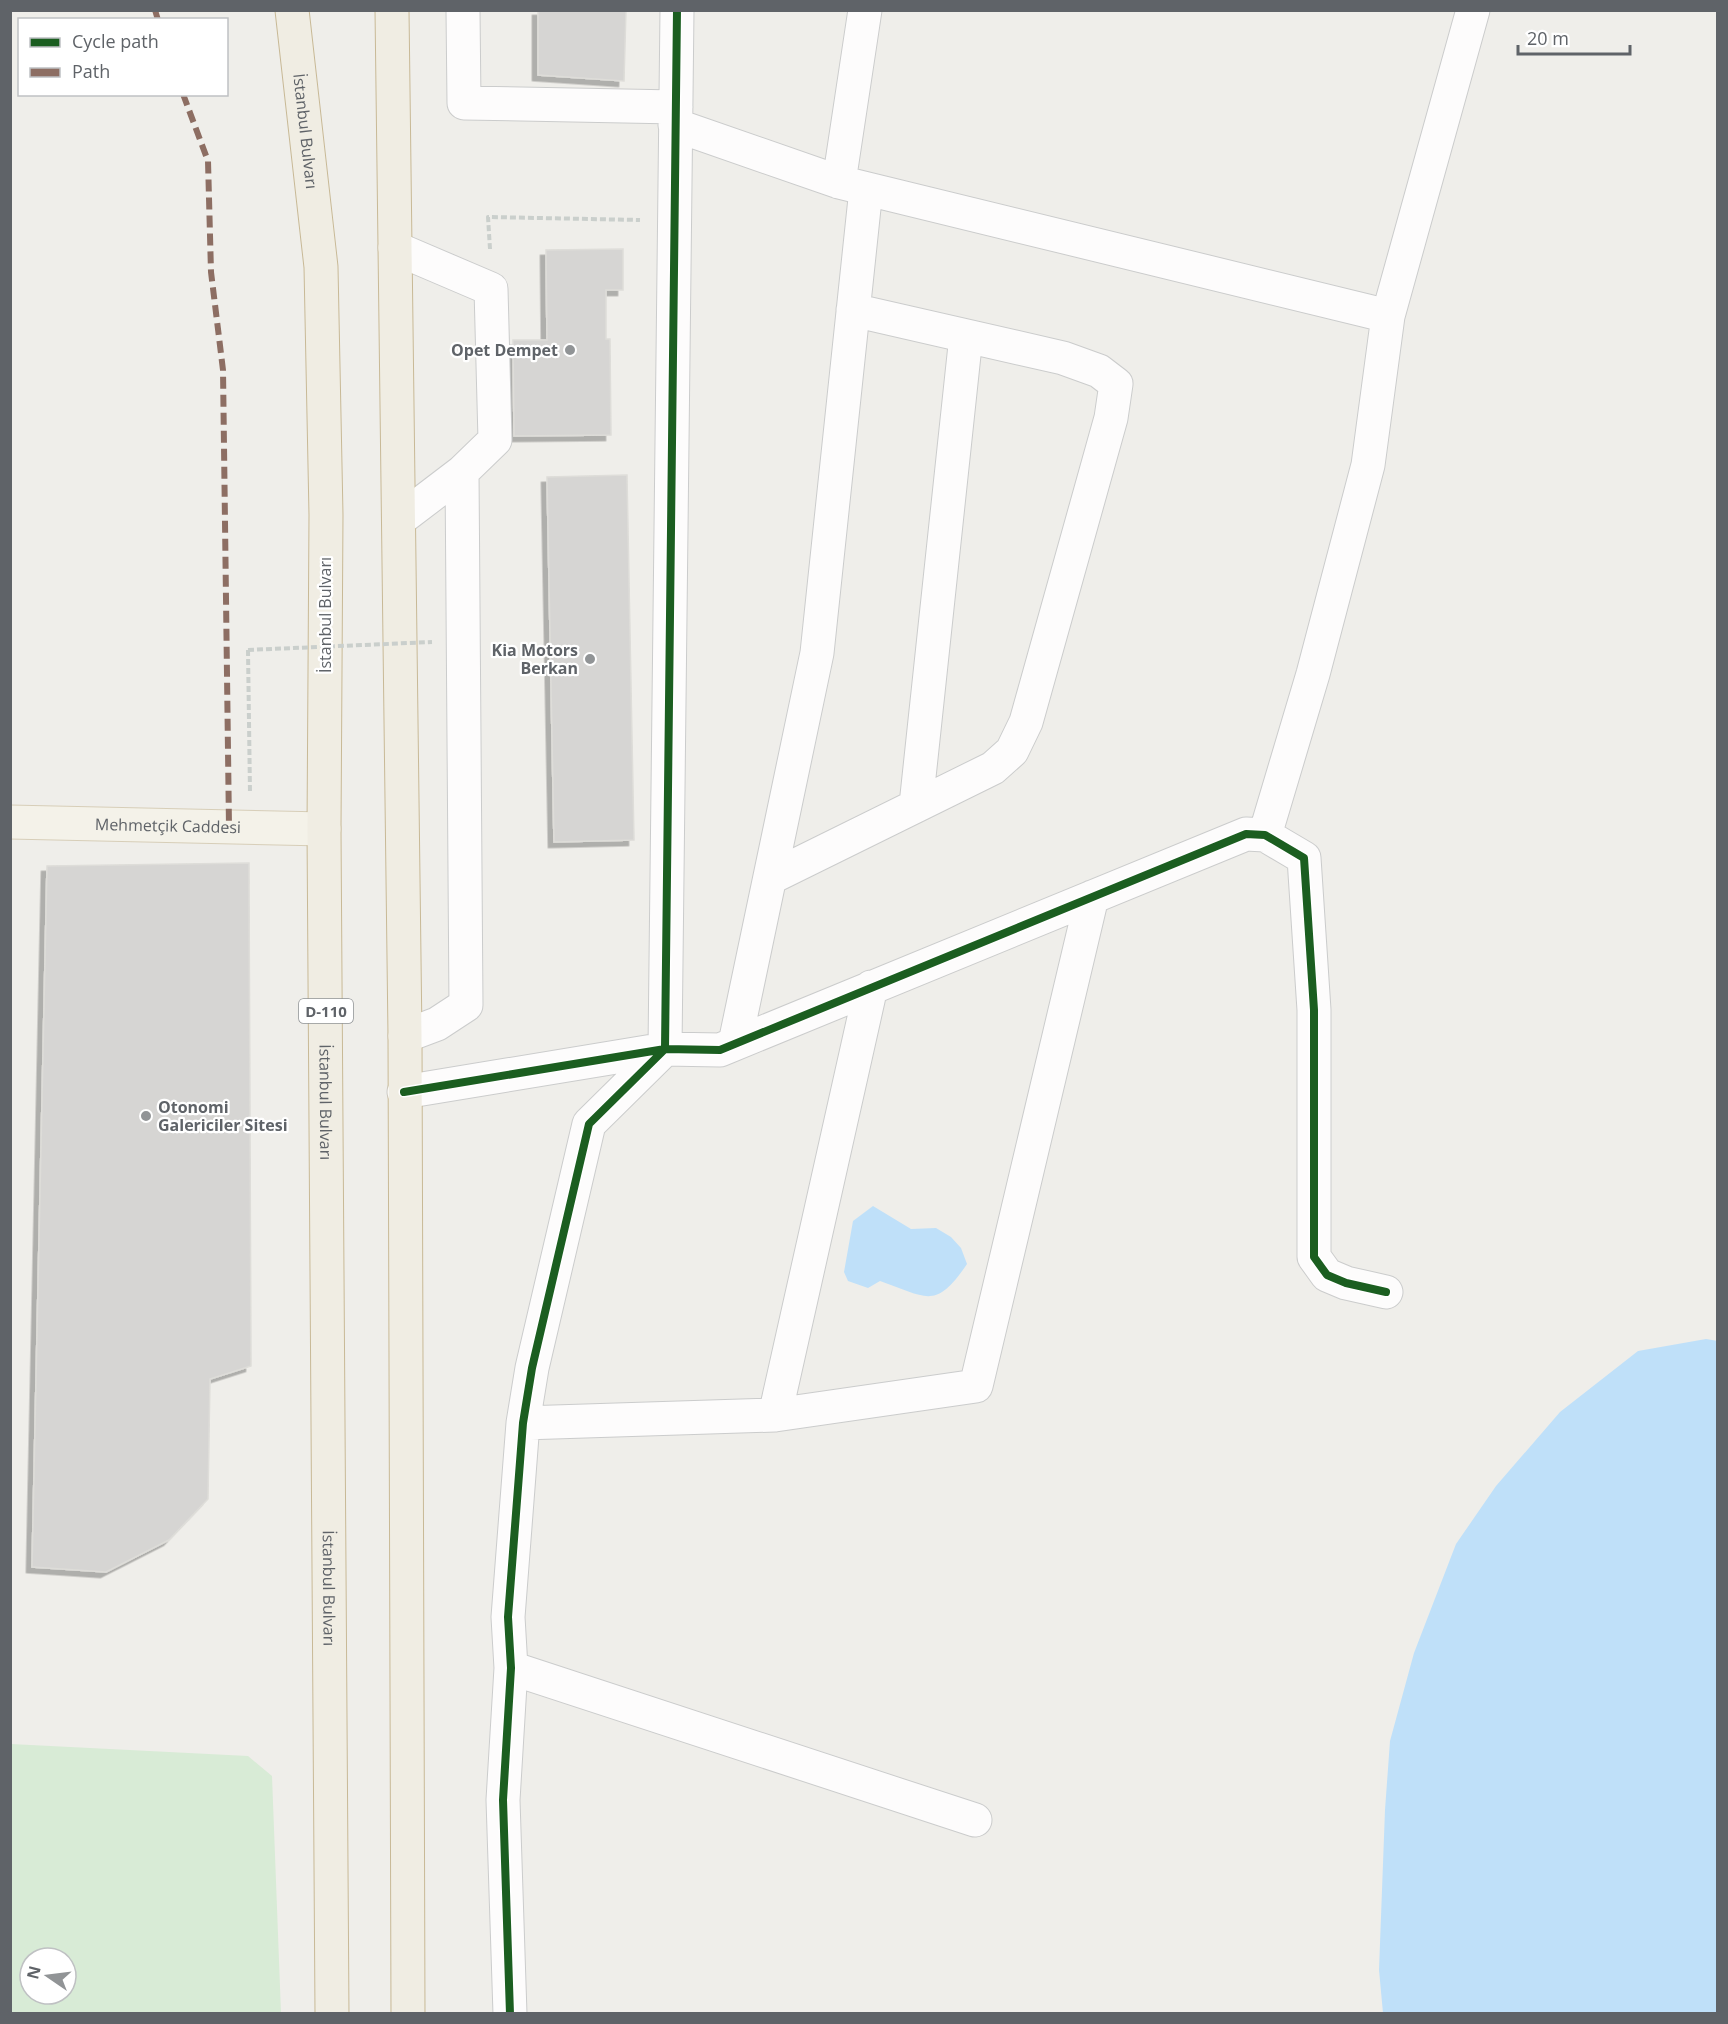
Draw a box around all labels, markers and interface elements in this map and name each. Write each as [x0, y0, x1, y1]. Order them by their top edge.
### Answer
legend [18, 18, 228, 96]
scale bar [1518, 18, 1630, 56]
text: 20 m [1527, 26, 1569, 50]
text: Cycle path [72, 29, 159, 53]
text: Path [72, 59, 110, 83]
street label: İstanbul Bulvarı [288, 72, 323, 190]
place label: Opet Dempet [451, 339, 558, 361]
marker: Opet Dempet [563, 343, 577, 357]
street label: İstanbul Bulvarı [314, 557, 336, 673]
place label: Kia Motors Berkan [492, 639, 578, 679]
marker: Kia Motors Berkan [583, 652, 597, 666]
street label: Mehmetçik Caddesi [95, 813, 241, 838]
road number: D-110 [299, 999, 353, 1023]
street label: İstanbul Bulvarı [314, 1044, 337, 1160]
place label: Otonomi Galericiler Sitesi [158, 1096, 288, 1136]
marker: Otonomi Galericiler Sitesi [139, 1109, 153, 1123]
street label: İstanbul Bulvarı [318, 1530, 341, 1646]
north arrow [18, 1946, 78, 2006]
text: N [21, 1963, 46, 1981]

